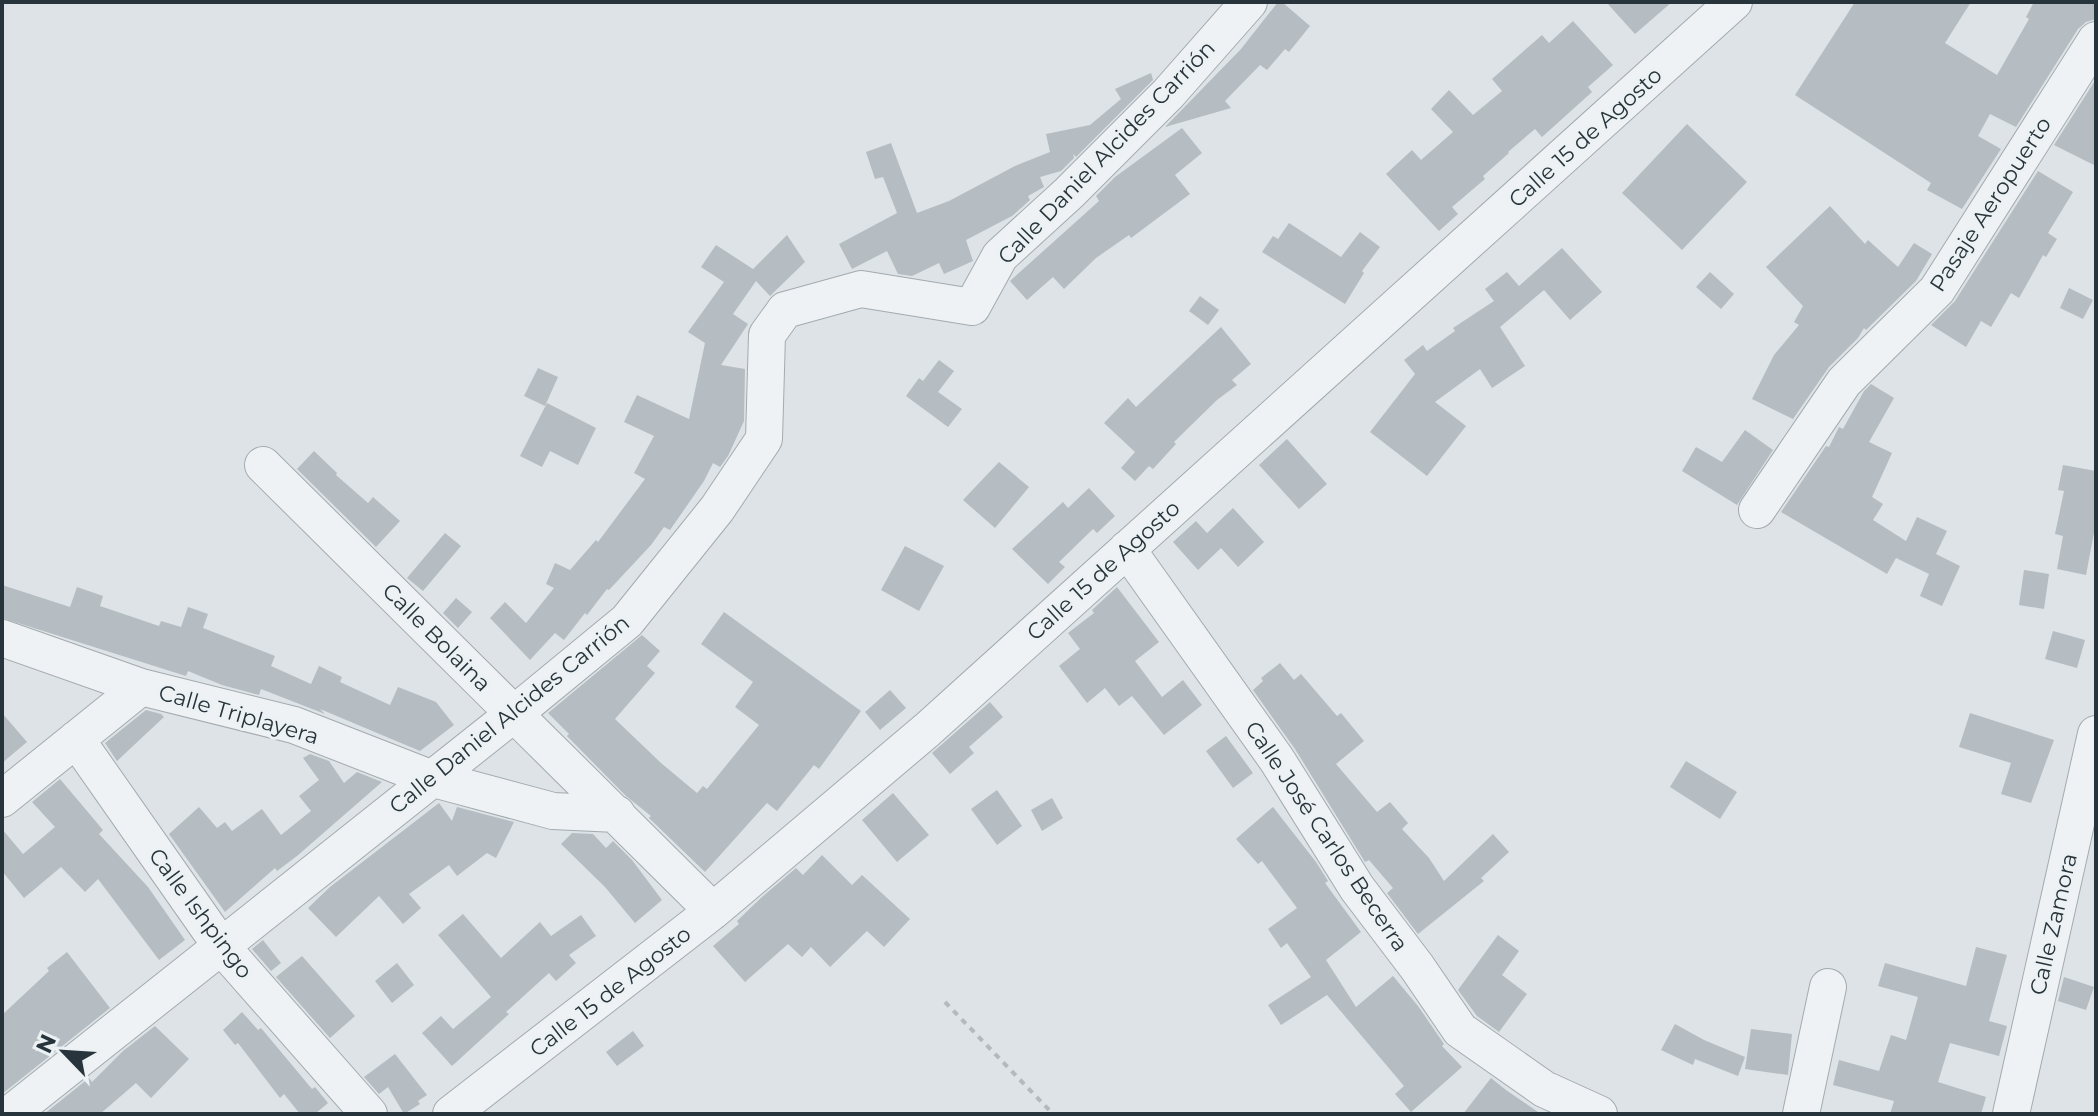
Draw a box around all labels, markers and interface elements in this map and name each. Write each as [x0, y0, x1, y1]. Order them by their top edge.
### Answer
street label: Calle Daniel Alcides Carrión [992, 35, 1221, 270]
street label: Calle 15 de Agosto [1503, 61, 1668, 213]
street label: Pasaje Aeropuerto [1924, 112, 2057, 297]
street label: Calle 15 de Agosto [1021, 494, 1186, 646]
street label: Calle Bolaina [377, 577, 497, 697]
street label: Calle Daniel Alcides Carrión [384, 609, 635, 820]
street label: Calle Triplayera [156, 679, 322, 750]
street label: Calle José Carlos Becerra [1239, 716, 1414, 957]
street label: Calle Ishpingo [143, 843, 258, 984]
street label: Calle Zamora [2024, 851, 2083, 998]
street label: Calle 15 de Agosto [524, 920, 696, 1063]
north arrow [24, 1012, 104, 1092]
text: N [30, 1030, 62, 1058]

